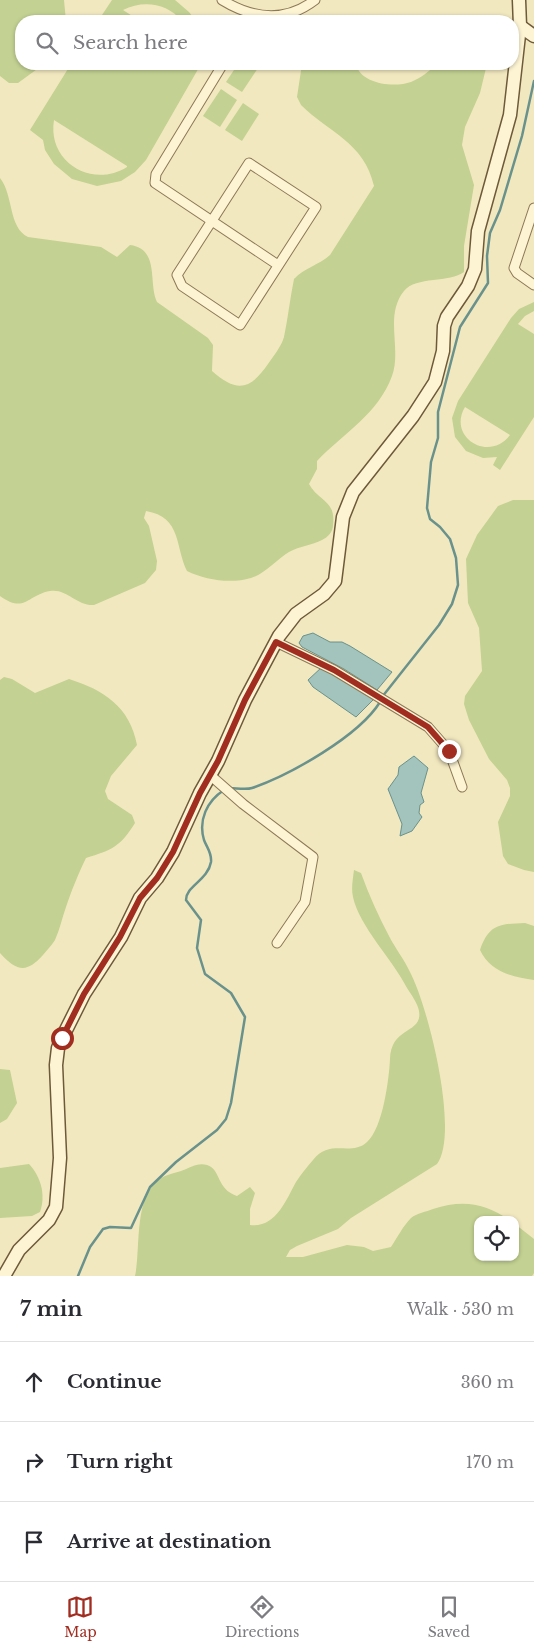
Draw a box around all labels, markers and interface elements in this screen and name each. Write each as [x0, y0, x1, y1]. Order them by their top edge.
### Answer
search box [15, 15, 519, 70]
icon: search [33, 29, 61, 57]
text: Search here [73, 31, 188, 54]
route end [438, 740, 461, 763]
route start [51, 1027, 74, 1050]
map controls [474, 1216, 519, 1261]
button: locate [474, 1216, 519, 1261]
text: 7 min [20, 1296, 83, 1322]
text: Walk · 530 m [407, 1299, 514, 1319]
icon: ahead [20, 1368, 48, 1396]
text: Continue [67, 1370, 162, 1393]
text: 360 m [461, 1372, 514, 1392]
icon: right [20, 1448, 48, 1476]
text: Turn right [67, 1450, 173, 1473]
text: 170 m [466, 1452, 514, 1472]
icon: arrive [20, 1528, 48, 1556]
text: Arrive at destination [67, 1530, 271, 1553]
tab: Map [64, 1593, 97, 1641]
tab: Directions [225, 1593, 299, 1641]
tab: Saved [428, 1593, 470, 1641]

